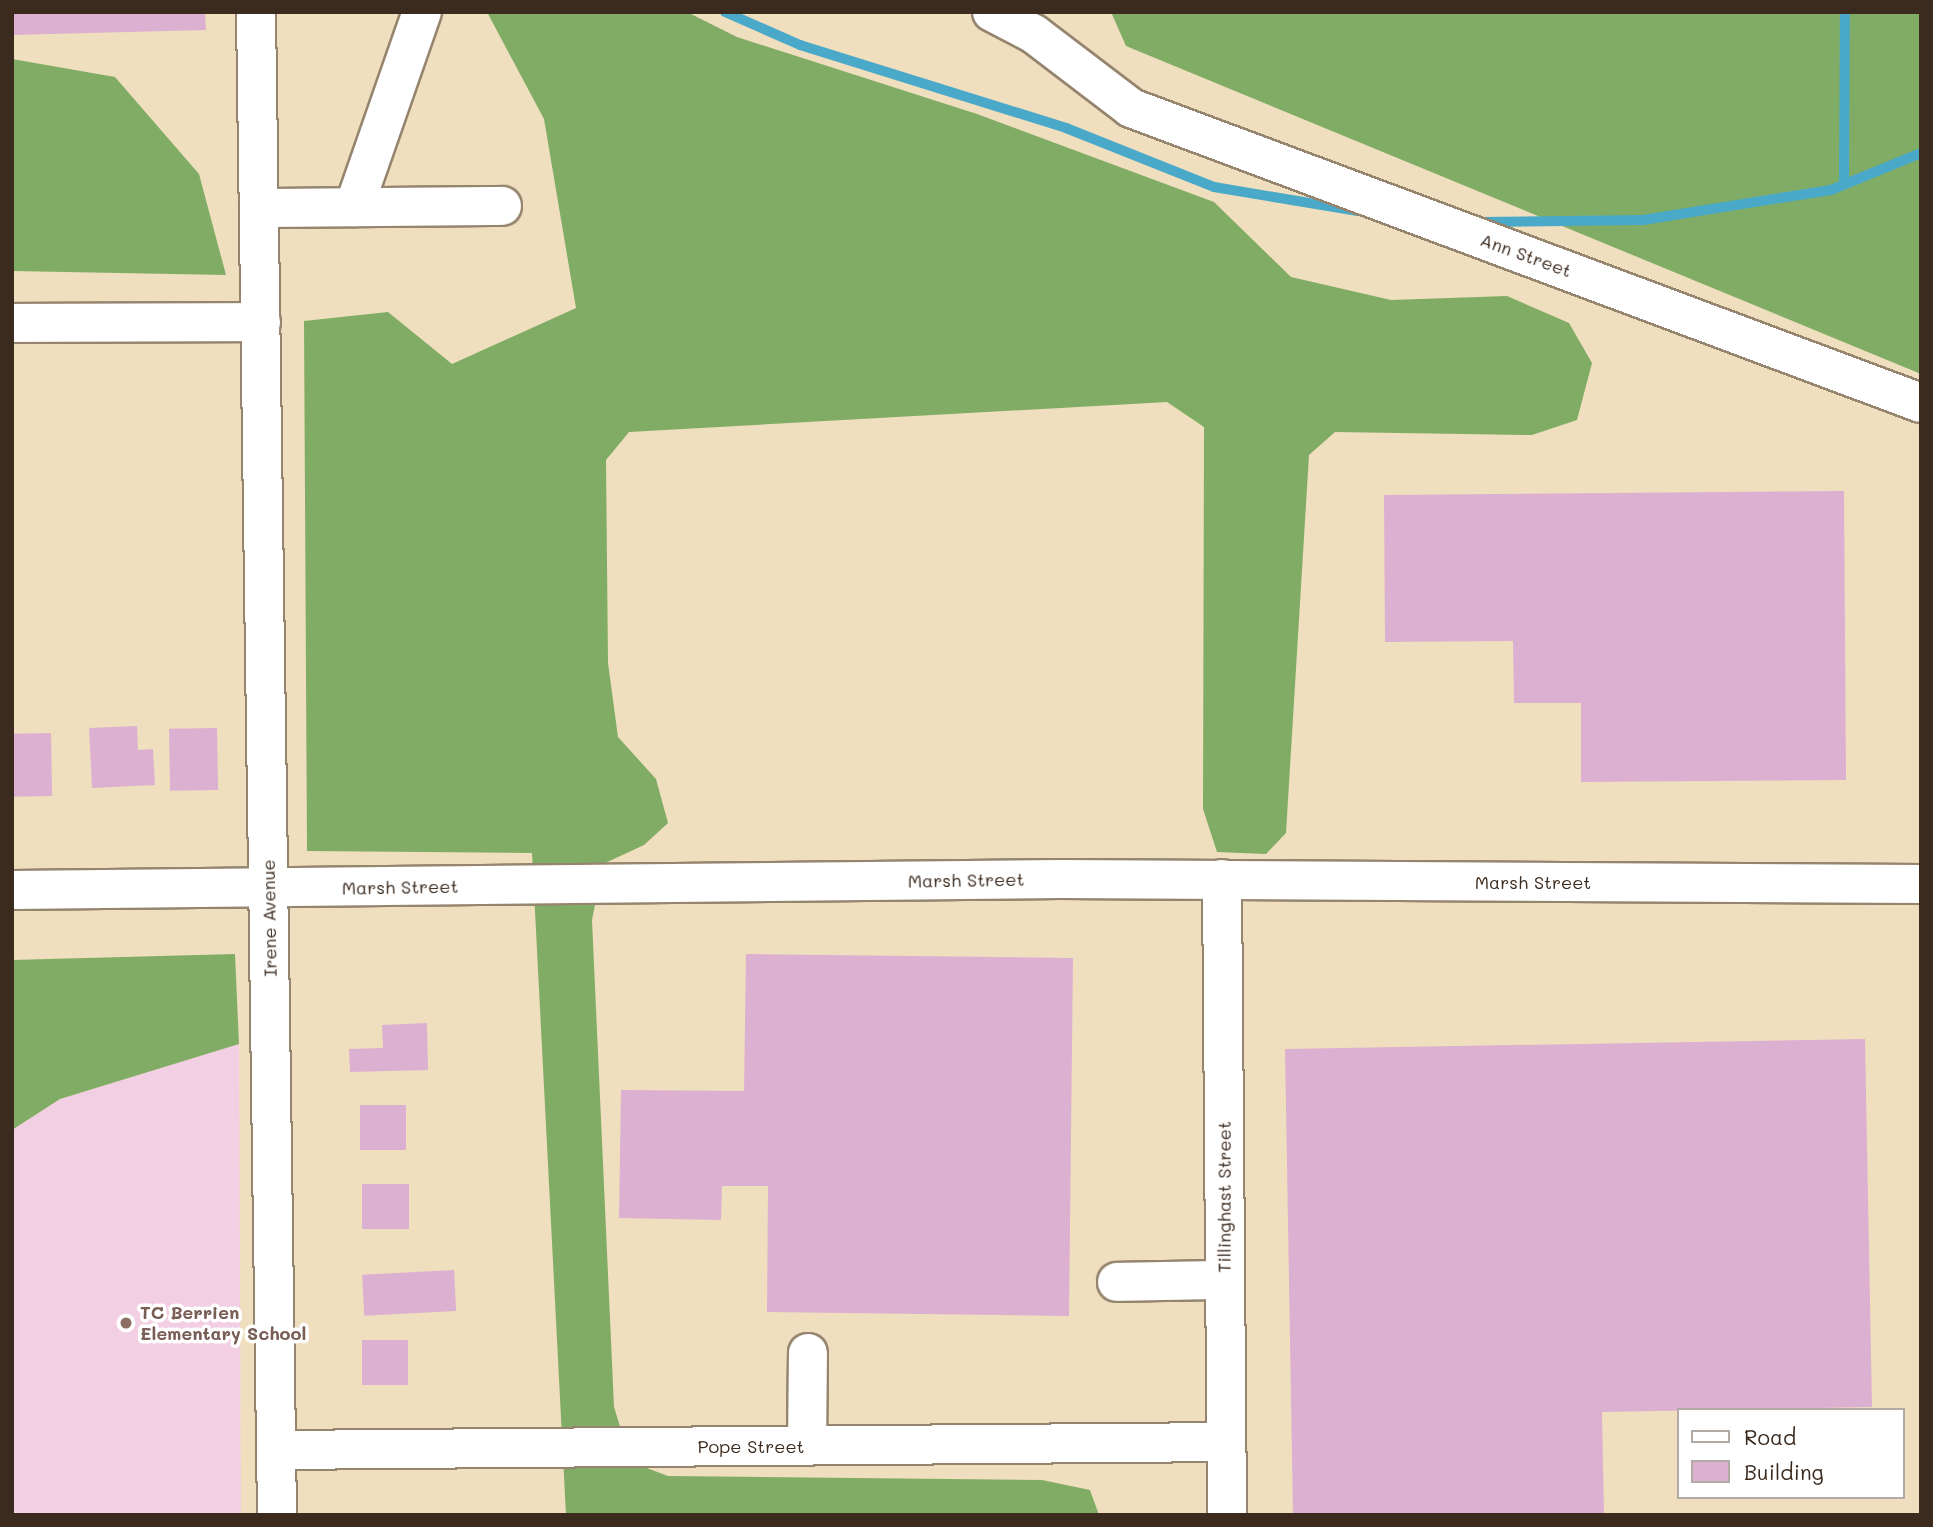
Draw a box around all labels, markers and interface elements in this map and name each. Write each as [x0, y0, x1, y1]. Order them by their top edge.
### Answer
street label: Ann Street [1477, 229, 1575, 281]
street label: Irene Avenue [257, 859, 281, 977]
street label: Marsh Street [908, 868, 1024, 892]
street label: Marsh Street [1475, 871, 1591, 893]
street label: Marsh Street [342, 875, 458, 899]
street label: Tillinghast Street [1213, 1121, 1235, 1273]
place label: TC Berrien Elementary School [140, 1302, 306, 1344]
marker: TC Berrien Elementary School [118, 1315, 134, 1331]
legend [1678, 1408, 1905, 1499]
text: Road [1744, 1423, 1796, 1450]
street label: Pope Street [698, 1435, 804, 1457]
text: Building [1744, 1458, 1824, 1485]

